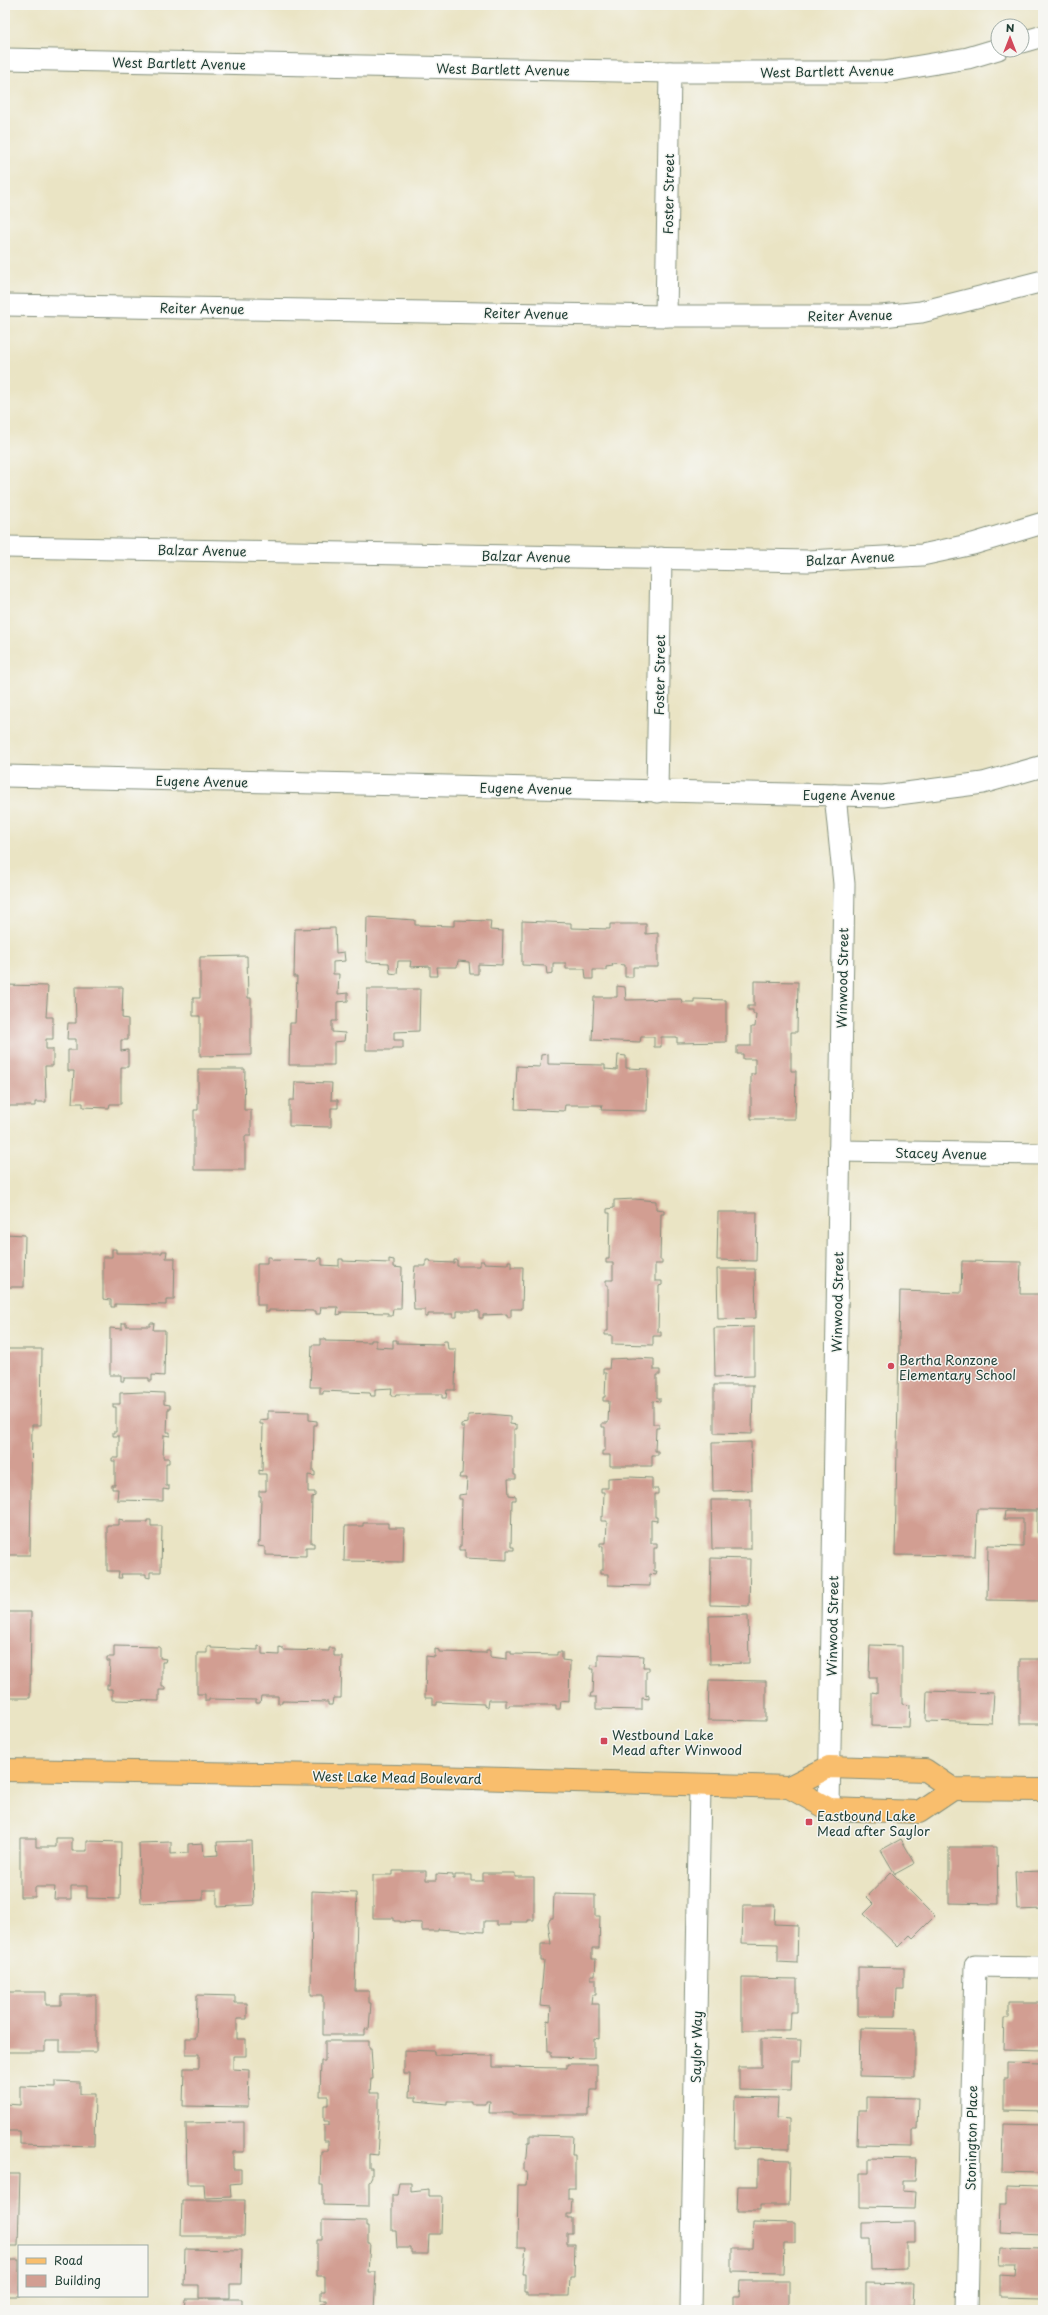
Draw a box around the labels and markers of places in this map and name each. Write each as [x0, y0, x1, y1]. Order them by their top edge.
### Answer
place label: Bertha Ronzone Elementary School [899, 1350, 1016, 1384]
marker: Bertha Ronzone Elementary School [886, 1361, 896, 1371]
place label: Westbound Lake Mead after Winwood [612, 1725, 742, 1759]
marker: Westbound Lake Mead after Winwood [599, 1736, 609, 1746]
place label: Eastbound Lake Mead after Saylor [817, 1806, 931, 1840]
marker: Eastbound Lake Mead after Saylor [804, 1817, 814, 1827]

